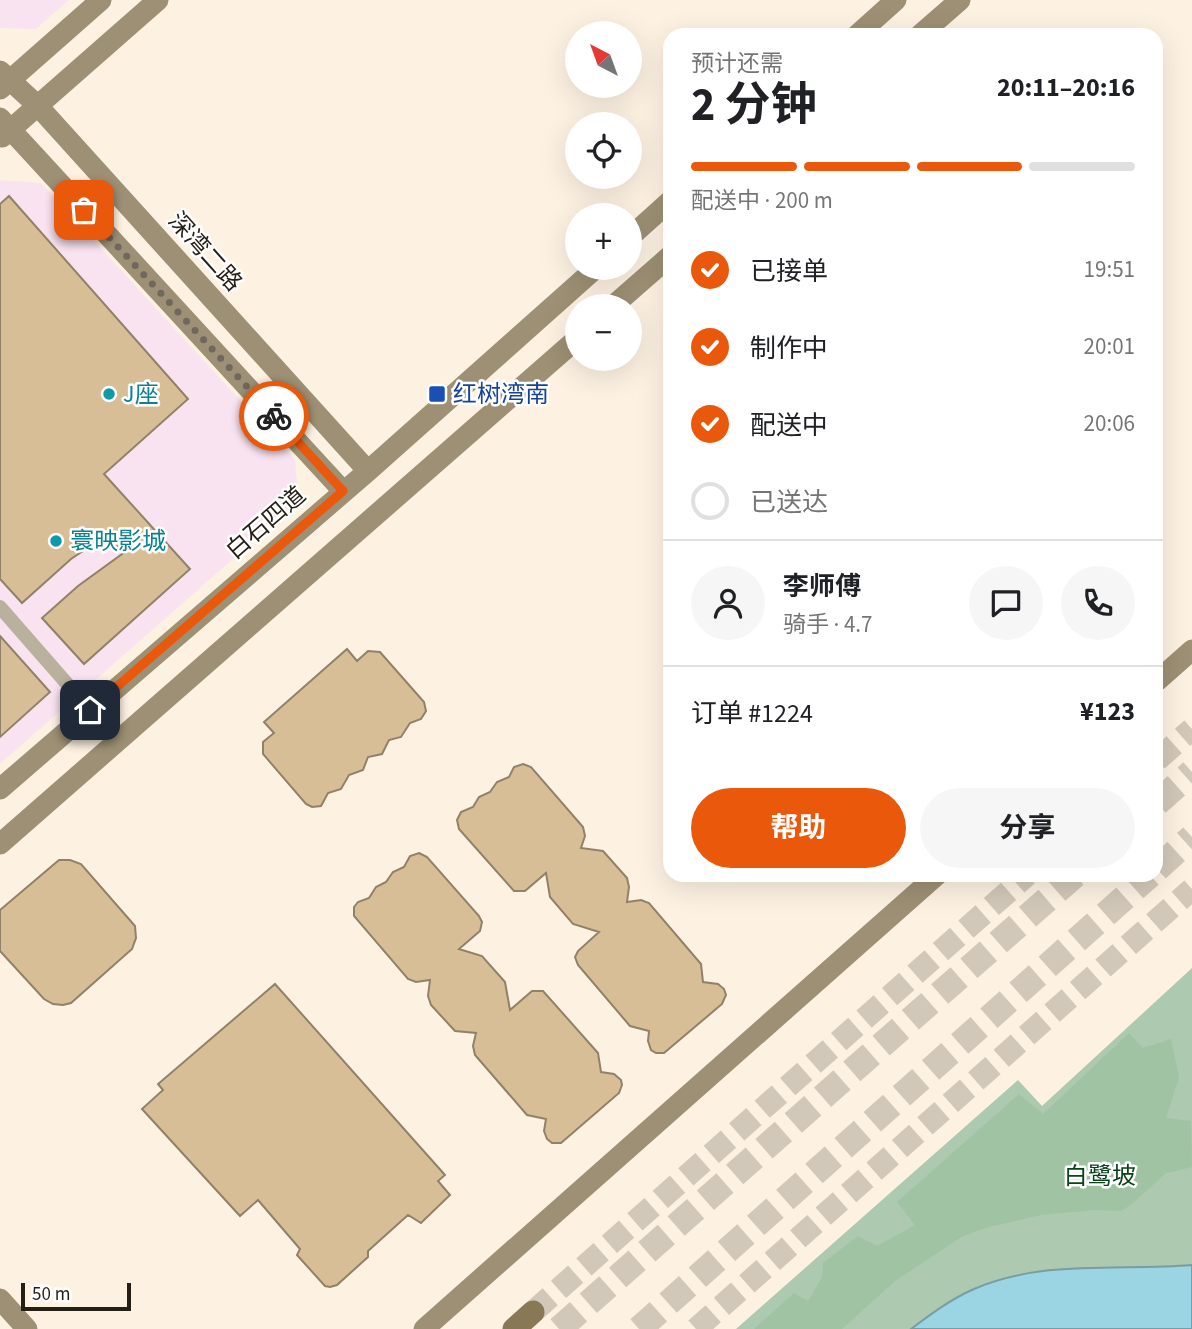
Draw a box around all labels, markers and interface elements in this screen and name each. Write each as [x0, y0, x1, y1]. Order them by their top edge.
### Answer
north arrow [565, 21, 642, 98]
map controls [565, 21, 642, 371]
text: 预计还需 [691, 47, 783, 80]
text: 20:11–20:16 [997, 69, 1135, 106]
text: 2 分钟 [691, 73, 817, 138]
button: locate [565, 112, 642, 189]
pin [54, 180, 114, 240]
text: 配送中 · 200 m [691, 184, 833, 217]
icon: bag [65, 191, 103, 229]
button: + [565, 203, 642, 280]
street label: 深湾二路 [160, 205, 250, 299]
icon: check [691, 251, 729, 289]
text: 已接单 [750, 253, 828, 290]
text: 19:51 [1084, 253, 1135, 286]
button: − [565, 294, 642, 371]
icon: check [691, 328, 729, 366]
text: 制作中 [750, 330, 828, 367]
text: 20:01 [1084, 330, 1135, 363]
place label: J座 [123, 377, 159, 412]
place label: 红树湾南 [453, 377, 549, 412]
courier [239, 381, 309, 451]
marker: 红树湾南 [427, 384, 447, 404]
marker: J座 [101, 386, 117, 402]
icon: bike [255, 397, 293, 435]
icon: check [691, 405, 729, 443]
text: 配送中 [750, 407, 828, 444]
text: 20:06 [1084, 407, 1135, 440]
street label: 白石四道 [218, 478, 314, 568]
text: 已送达 [750, 484, 828, 521]
place label: 寰映影城 [70, 524, 166, 559]
marker: 寰映影城 [48, 533, 64, 549]
button: person [691, 566, 765, 640]
button: chat [969, 566, 1043, 640]
button: phone [1061, 566, 1135, 640]
text: 李师傅 [783, 568, 861, 605]
text: 骑手 · 4.7 [783, 608, 873, 641]
pin [60, 680, 120, 740]
icon: home [71, 691, 109, 729]
text: ¥123 [1080, 693, 1135, 730]
text: 订单 #1224 [691, 695, 813, 732]
button: 帮助 [691, 788, 906, 868]
button: 分享 [920, 788, 1135, 868]
park label: 白鹭坡 [1064, 1159, 1136, 1194]
scale bar [21, 1280, 131, 1312]
text: 50 m [32, 1281, 70, 1308]

